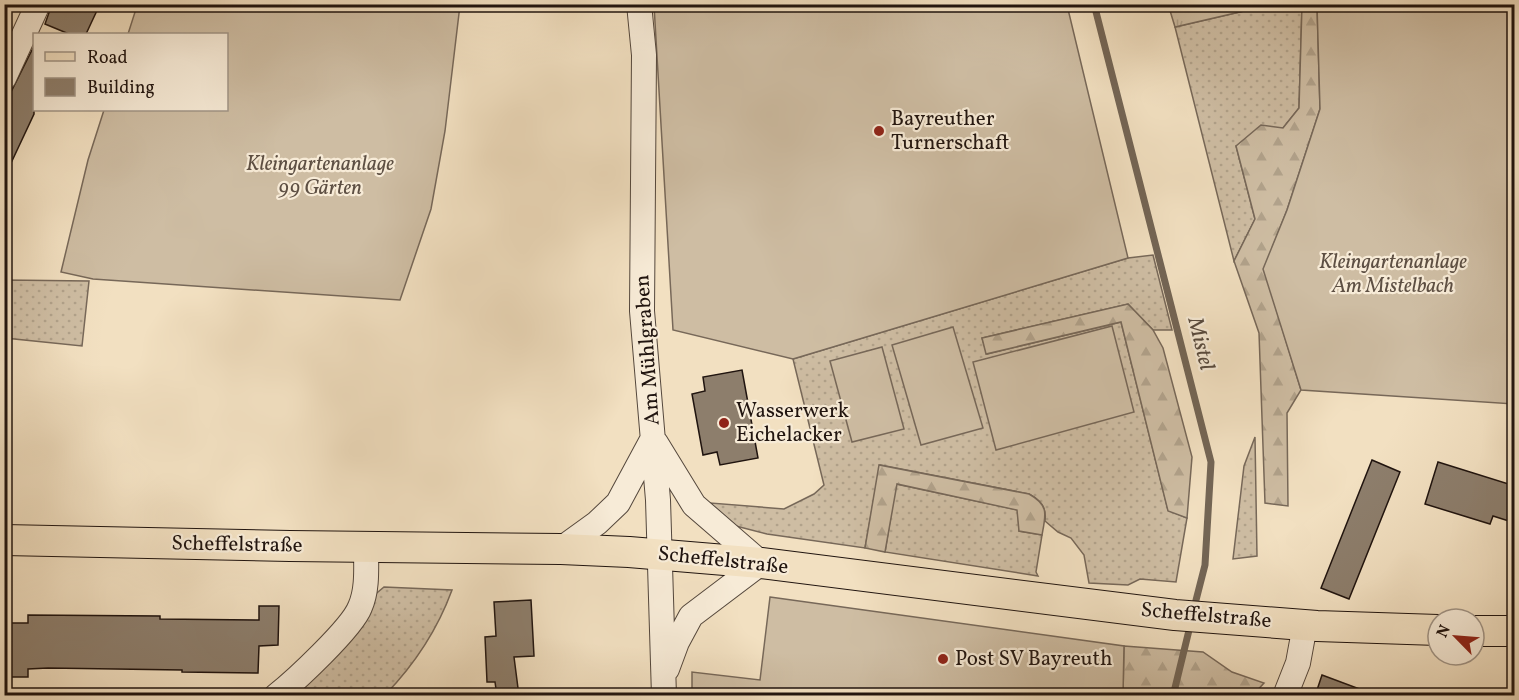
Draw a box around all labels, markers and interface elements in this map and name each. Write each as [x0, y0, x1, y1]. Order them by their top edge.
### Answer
legend [33, 33, 228, 111]
text: Road [87, 46, 128, 71]
text: Building [87, 76, 155, 101]
place label: Bayreuther Turnerschaft [891, 105, 1009, 158]
marker: Bayreuther Turnerschaft [872, 124, 886, 138]
park label: Kleingartenanlage 99 Gärten [246, 150, 394, 203]
park label: Kleingartenanlage Am Mistelbach [1319, 248, 1467, 301]
street label: Am Mühlgraben [628, 274, 668, 426]
water label: Mistel [1178, 313, 1222, 374]
place label: Wasserwerk Eichelacker [736, 397, 850, 450]
marker: Wasserwerk Eichelacker [717, 416, 731, 430]
street label: Scheffelstraße [171, 529, 303, 561]
street label: Scheffelstraße [656, 540, 790, 582]
street label: Scheffelstraße [1139, 596, 1273, 636]
north arrow [1426, 607, 1486, 667]
text: N [1432, 621, 1457, 641]
place label: Post SV Bayreuth [955, 645, 1112, 674]
marker: Post SV Bayreuth [936, 652, 950, 666]

